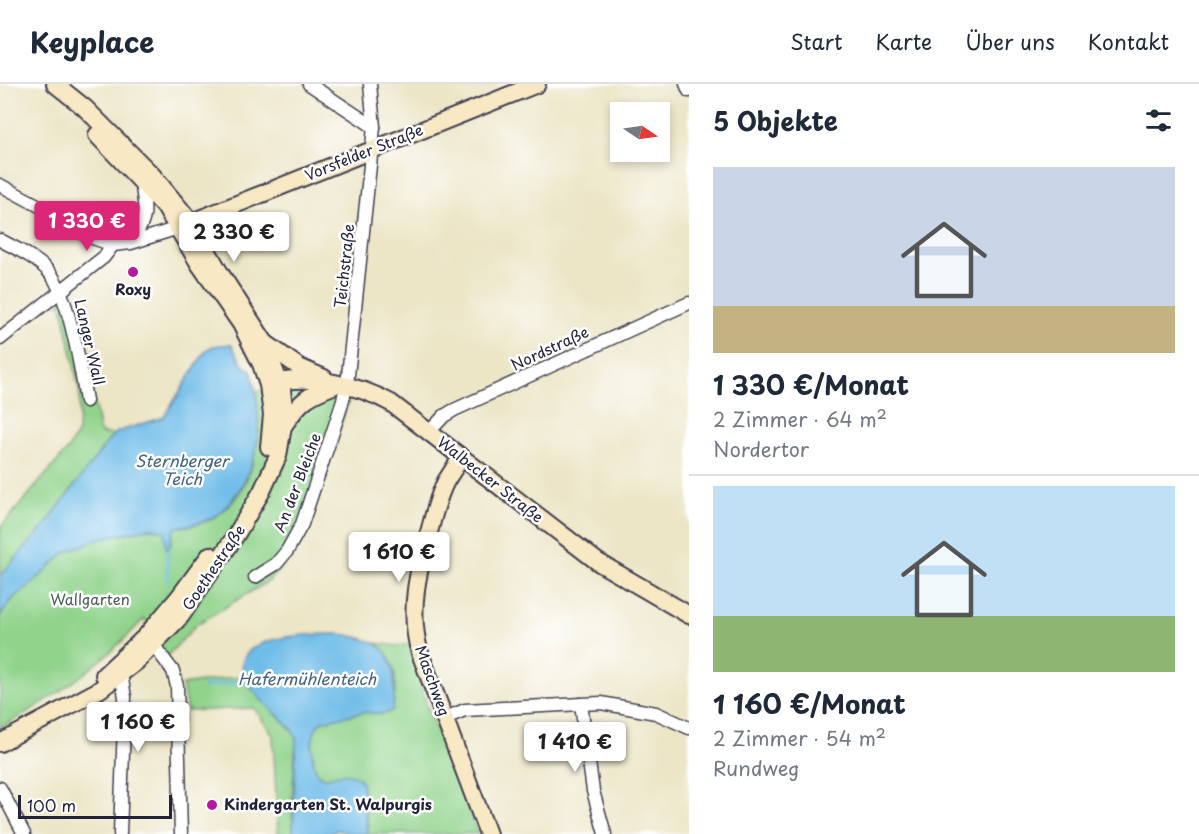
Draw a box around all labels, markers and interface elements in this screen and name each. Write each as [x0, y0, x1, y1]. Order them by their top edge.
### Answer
text: Keyplace [30, 20, 155, 63]
text: Start [790, 25, 842, 57]
text: Karte [875, 25, 932, 57]
text: Über uns [965, 25, 1055, 57]
text: Kontakt [1088, 25, 1169, 57]
text: 5 Objekte [713, 101, 838, 140]
north arrow [610, 102, 670, 162]
map controls [610, 102, 670, 162]
icon: filters [1142, 104, 1175, 137]
street label: Vorsfelder Straße [301, 117, 426, 186]
pin: 1 330 € [32, 201, 142, 252]
text: 1 330 € [48, 205, 126, 235]
icon: home [890, 206, 998, 314]
pin: 2 330 € [179, 212, 289, 263]
text: 2 330 € [193, 216, 275, 246]
street label: Teichstraße [328, 223, 359, 309]
marker: Roxy [126, 265, 140, 279]
place label: Roxy [115, 277, 151, 300]
street label: Langer Wall [69, 296, 112, 387]
street label: Nordstraße [507, 320, 592, 376]
text: 1 330 €/Monat [713, 365, 909, 404]
text: 2 Zimmer · 64 m² [713, 404, 887, 434]
street label: An der Bleiche [267, 429, 326, 536]
street label: Walbecker Straße [433, 430, 549, 528]
text: Nordertor [713, 434, 809, 464]
water label: Sternberger Teich [136, 448, 231, 490]
street label: Goethestraße [176, 520, 250, 615]
icon: home [890, 525, 998, 633]
pin: 1 610 € [344, 532, 454, 583]
text: 1 610 € [363, 536, 435, 566]
park label: Wallgarten [50, 587, 130, 610]
street label: Maschweg [410, 642, 457, 719]
water label: Hafermühlenteich [238, 666, 377, 690]
text: 1 160 €/Monat [713, 684, 906, 723]
pin: 1 160 € [83, 702, 193, 753]
text: 1 160 € [101, 706, 175, 736]
pin: 1 410 € [520, 722, 630, 773]
text: 2 Zimmer · 54 m² [713, 723, 886, 753]
text: 1 410 € [538, 726, 612, 756]
text: Rundweg [713, 753, 799, 783]
scale bar [18, 792, 172, 820]
place label: Kindergarten St. Walpurgis [224, 792, 432, 815]
text: 100 m [27, 793, 76, 817]
marker: Kindergarten St. Walpurgis [205, 798, 219, 812]

